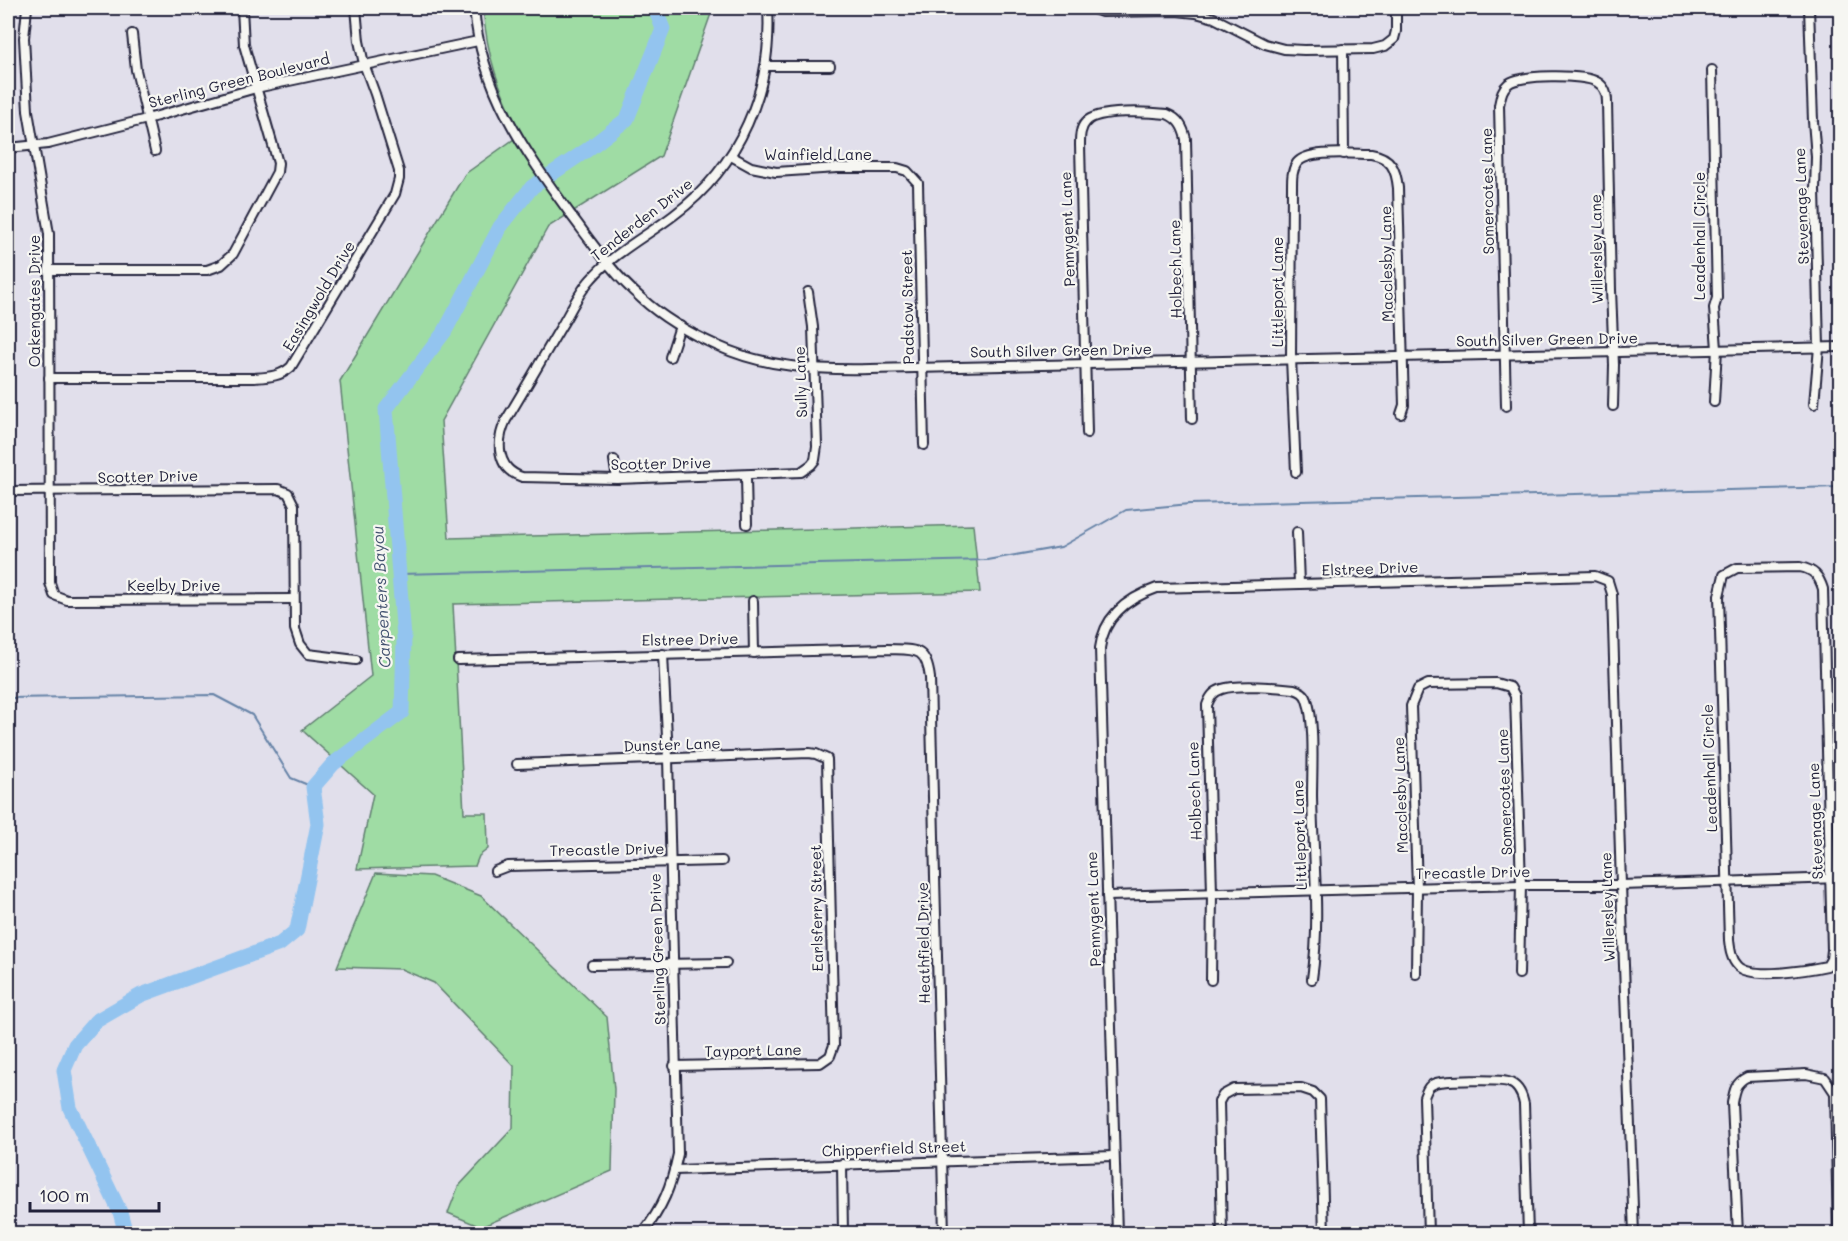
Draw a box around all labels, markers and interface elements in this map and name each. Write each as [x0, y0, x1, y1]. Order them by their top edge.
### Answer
street label: Sterling Green Boulevard [146, 48, 331, 112]
street label: Somercotes Lane [1476, 128, 1498, 255]
street label: Wainfield Lane [764, 144, 872, 164]
street label: Stevenage Lane [1789, 147, 1813, 265]
street label: Pennygent Lane [1055, 171, 1079, 287]
street label: Leadenhall Circle [1689, 172, 1709, 300]
street label: Tenderden Drive [586, 173, 696, 265]
street label: Willersley Lane [1585, 194, 1607, 304]
street label: Macclesby Lane [1375, 206, 1397, 322]
street label: Holbech Lane [1164, 219, 1186, 319]
street label: Oakengates Drive [24, 235, 44, 367]
street label: Easingwold Drive [277, 237, 359, 354]
street label: Littleport Lane [1267, 237, 1287, 347]
street label: Padstow Street [896, 249, 918, 365]
street label: South Silver Green Drive [1456, 327, 1638, 351]
street label: South Silver Green Drive [970, 338, 1152, 362]
street label: Sully Lane [789, 346, 811, 418]
street label: Scotter Drive [611, 452, 711, 474]
street label: Scotter Drive [98, 465, 198, 487]
water label: Carpenters Bayou [366, 525, 395, 669]
street label: Elstree Drive [1321, 556, 1419, 580]
street label: Keelby Drive [127, 575, 221, 595]
street label: Elstree Drive [641, 628, 739, 650]
street label: Leadenhall Circle [1697, 703, 1721, 833]
street label: Somercotes Lane [1492, 728, 1516, 856]
street label: Dunster Lane [623, 732, 721, 756]
street label: Macclesby Lane [1388, 737, 1412, 853]
street label: Holbech Lane [1182, 741, 1206, 841]
street label: Stevenage Lane [1803, 762, 1827, 880]
street label: Littleport Lane [1287, 779, 1311, 891]
street label: Trecastle Drive [549, 838, 665, 860]
street label: Earlsferry Street [805, 844, 827, 972]
street label: Pennygent Lane [1081, 851, 1105, 967]
street label: Willersley Lane [1595, 852, 1619, 962]
street label: Trecastle Drive [1415, 861, 1531, 883]
street label: Sterling Green Drive [644, 873, 670, 1025]
street label: Heathfield Drive [912, 882, 934, 1004]
street label: Tayport Lane [704, 1039, 802, 1061]
street label: Chipperfield Street [821, 1135, 967, 1161]
scale bar [30, 1175, 159, 1213]
text: 100 m [39, 1183, 89, 1207]

